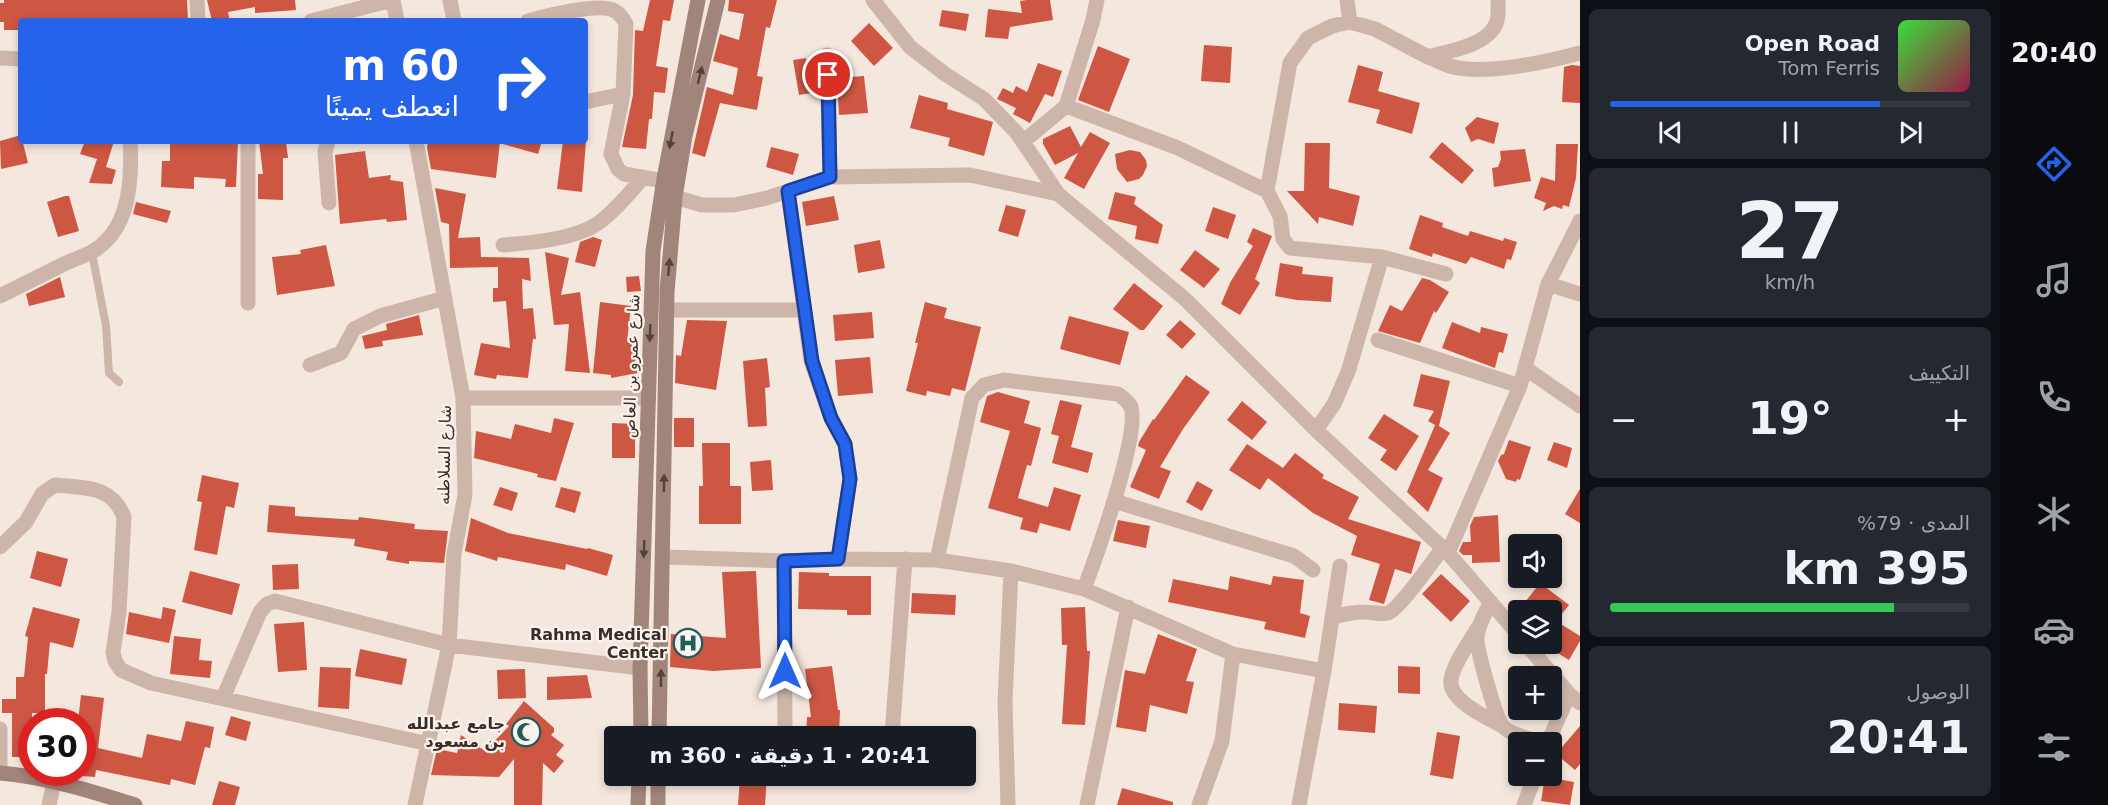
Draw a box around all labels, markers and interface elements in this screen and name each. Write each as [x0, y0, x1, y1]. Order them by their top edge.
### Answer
text: Open Road [1745, 31, 1880, 56]
text: 20:40 [2011, 37, 2097, 68]
text: 60 m [342, 41, 459, 90]
icon: right [480, 42, 558, 120]
pin [802, 49, 853, 100]
text: Tom Ferris [1778, 56, 1880, 80]
icon: arrive [811, 58, 844, 91]
one-way arrow [695, 66, 705, 84]
text: انعطف يمينًا [325, 91, 459, 122]
icon: previous [1654, 116, 1687, 149]
icon: pause [1774, 116, 1807, 149]
icon: next [1894, 116, 1927, 149]
one-way arrow [666, 131, 675, 150]
icon: directions [2033, 143, 2075, 185]
text: 27 [1736, 186, 1844, 276]
one-way arrow [665, 258, 674, 277]
icon: music [2033, 259, 2075, 301]
text: km/h [1765, 270, 1815, 294]
street label: شارع عمرو بن العاص [619, 294, 645, 438]
one-way arrow [646, 324, 655, 343]
text: التكييف [1908, 361, 1970, 385]
icon: phone [2033, 376, 2075, 418]
text: 19° [1747, 392, 1833, 445]
text: − [1610, 400, 1638, 439]
text: + [1942, 400, 1970, 439]
street label: شارع السلاطنه [434, 405, 456, 505]
one-way arrow [659, 474, 669, 493]
icon: climate [2033, 493, 2075, 535]
text: المدى · 79% [1857, 511, 1970, 535]
map controls [1508, 534, 1562, 786]
button: sound [1508, 534, 1562, 588]
one-way arrow [639, 540, 649, 559]
text: 395 km [1784, 542, 1970, 595]
button: layers [1508, 600, 1562, 654]
icon: car [2033, 609, 2075, 651]
place label: Rahma Medical Center [530, 625, 667, 662]
hospital icon: Rahma Medical Center [672, 627, 704, 659]
position arrow [753, 639, 817, 703]
button: + [1508, 666, 1562, 720]
one-way arrow [656, 669, 665, 688]
text: الوصول [1906, 680, 1970, 704]
speed limit sign: 30 [18, 708, 96, 786]
text: 20:41 [1827, 711, 1970, 764]
place label: جامع عبدالله بن مسعود [407, 714, 505, 751]
mosque icon: جامع عبدالله بن مسعود [510, 716, 542, 748]
icon: filters [2033, 726, 2075, 768]
button: − [1508, 732, 1562, 786]
text: 20:41 · 1 دقيقة · 360 m [650, 743, 930, 768]

